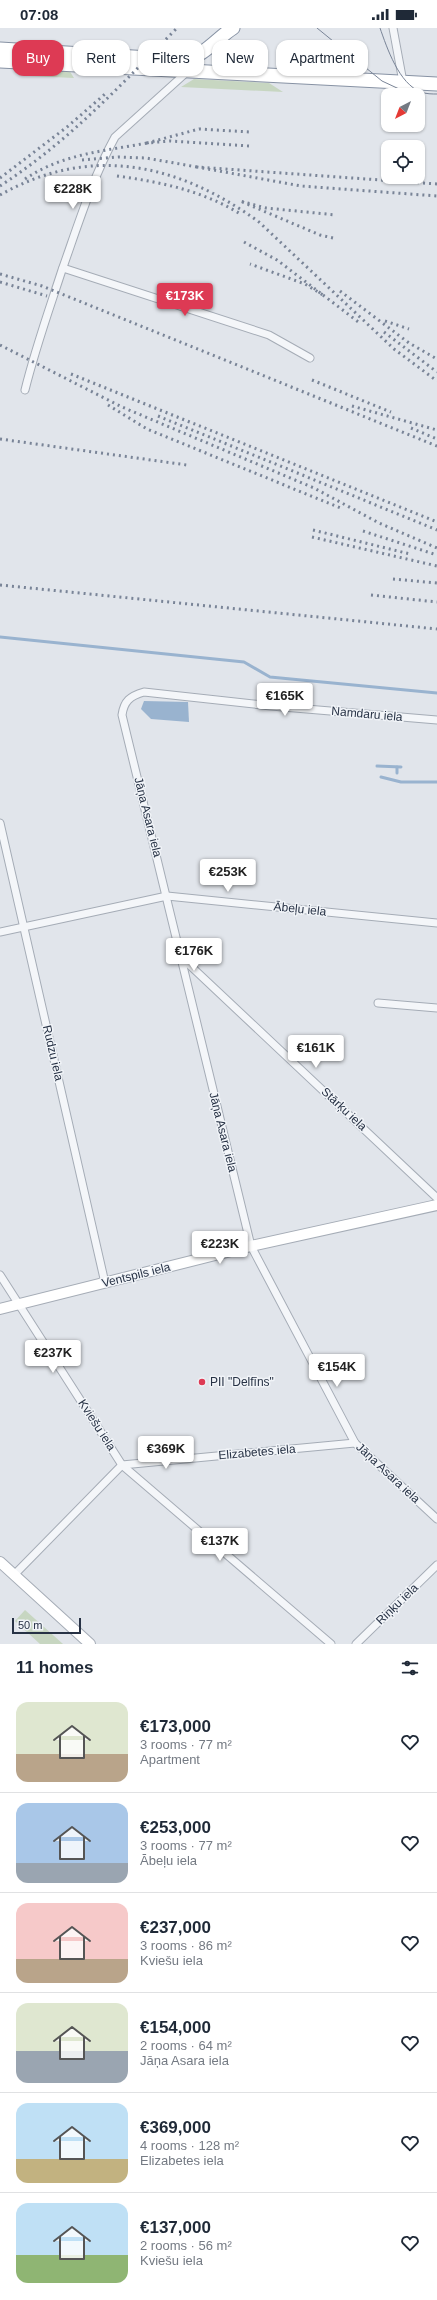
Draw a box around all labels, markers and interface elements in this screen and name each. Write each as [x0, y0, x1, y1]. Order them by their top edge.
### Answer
text: 07:08 [20, 6, 58, 23]
chip: Buy [12, 40, 64, 76]
chip: Rent [72, 40, 130, 76]
chip: Filters [138, 40, 204, 76]
chip: New [212, 40, 268, 76]
chip: Apartment [276, 40, 368, 76]
north arrow [381, 88, 425, 132]
map controls [381, 88, 425, 184]
button: locate [381, 140, 425, 184]
pin: €228K [45, 176, 101, 210]
text: €228K [54, 181, 92, 196]
pin: €173K [157, 283, 213, 317]
text: €173K [166, 288, 204, 303]
pin: €165K [257, 683, 313, 717]
text: €165K [266, 688, 304, 703]
street label: Namdaru iela [331, 704, 403, 724]
street label: Jāņa Asara iela [131, 775, 165, 859]
pin: €253K [200, 859, 256, 893]
text: €253K [209, 864, 247, 879]
street label: Ābeļu iela [273, 899, 327, 919]
pin: €176K [166, 938, 222, 972]
text: €176K [175, 943, 213, 958]
street label: Rudzu iela [40, 1024, 66, 1083]
pin: €161K [288, 1035, 344, 1069]
text: €161K [297, 1040, 335, 1055]
street label: Stārķu iela [318, 1085, 370, 1134]
street label: Jāņa Asara iela [206, 1090, 240, 1174]
pin: €223K [192, 1231, 248, 1265]
text: €223K [201, 1236, 239, 1251]
street label: Ventspils iela [100, 1260, 172, 1290]
pin: €237K [25, 1340, 81, 1374]
text: €237K [34, 1345, 72, 1360]
pin: €154K [309, 1354, 365, 1388]
text: €154K [318, 1359, 356, 1374]
place label: PII "Delfīns" [210, 1375, 274, 1389]
marker: PII "Delfīns" [197, 1377, 207, 1387]
street label: Kviešu iela [75, 1397, 119, 1453]
pin: €369K [138, 1436, 194, 1470]
street label: Jāņa Asara iela [353, 1440, 423, 1506]
text: €369K [147, 1441, 185, 1456]
street label: Elizabetes iela [218, 1442, 296, 1462]
pin: €137K [192, 1528, 248, 1562]
text: €137K [201, 1533, 239, 1548]
street label: Riņķu iela [373, 1580, 421, 1627]
scale bar [12, 1616, 81, 1635]
text: 50 m [18, 1619, 42, 1631]
icon: filters [399, 1657, 421, 1679]
text: 11 homes [16, 1658, 94, 1677]
text: €173,000 [140, 1717, 211, 1736]
icon: home [48, 1718, 96, 1766]
icon: heart [399, 1731, 421, 1753]
text: 3 rooms · 77 m² [140, 1737, 232, 1752]
text: Apartment [140, 1752, 200, 1767]
text: €253,000 [140, 1818, 211, 1837]
icon: home [48, 1819, 96, 1867]
icon: heart [399, 1832, 421, 1854]
text: 3 rooms · 77 m² [140, 1838, 232, 1853]
text: Ābeļu iela [140, 1853, 197, 1868]
text: €237,000 [140, 1918, 211, 1937]
icon: home [48, 1919, 96, 1967]
icon: heart [399, 1932, 421, 1954]
text: 3 rooms · 86 m² [140, 1938, 232, 1953]
text: Kviešu iela [140, 1953, 203, 1968]
text: €154,000 [140, 2018, 211, 2037]
icon: home [48, 2019, 96, 2067]
icon: heart [399, 2032, 421, 2054]
text: 2 rooms · 64 m² [140, 2038, 232, 2053]
text: Jāņa Asara iela [140, 2053, 229, 2068]
text: €369,000 [140, 2118, 211, 2137]
icon: home [48, 2119, 96, 2167]
icon: heart [399, 2132, 421, 2154]
text: 4 rooms · 128 m² [140, 2138, 239, 2153]
text: Elizabetes iela [140, 2153, 224, 2168]
text: €137,000 [140, 2218, 211, 2237]
icon: home [48, 2219, 96, 2267]
icon: heart [399, 2232, 421, 2254]
text: 2 rooms · 56 m² [140, 2238, 232, 2253]
text: Kviešu iela [140, 2253, 203, 2268]

